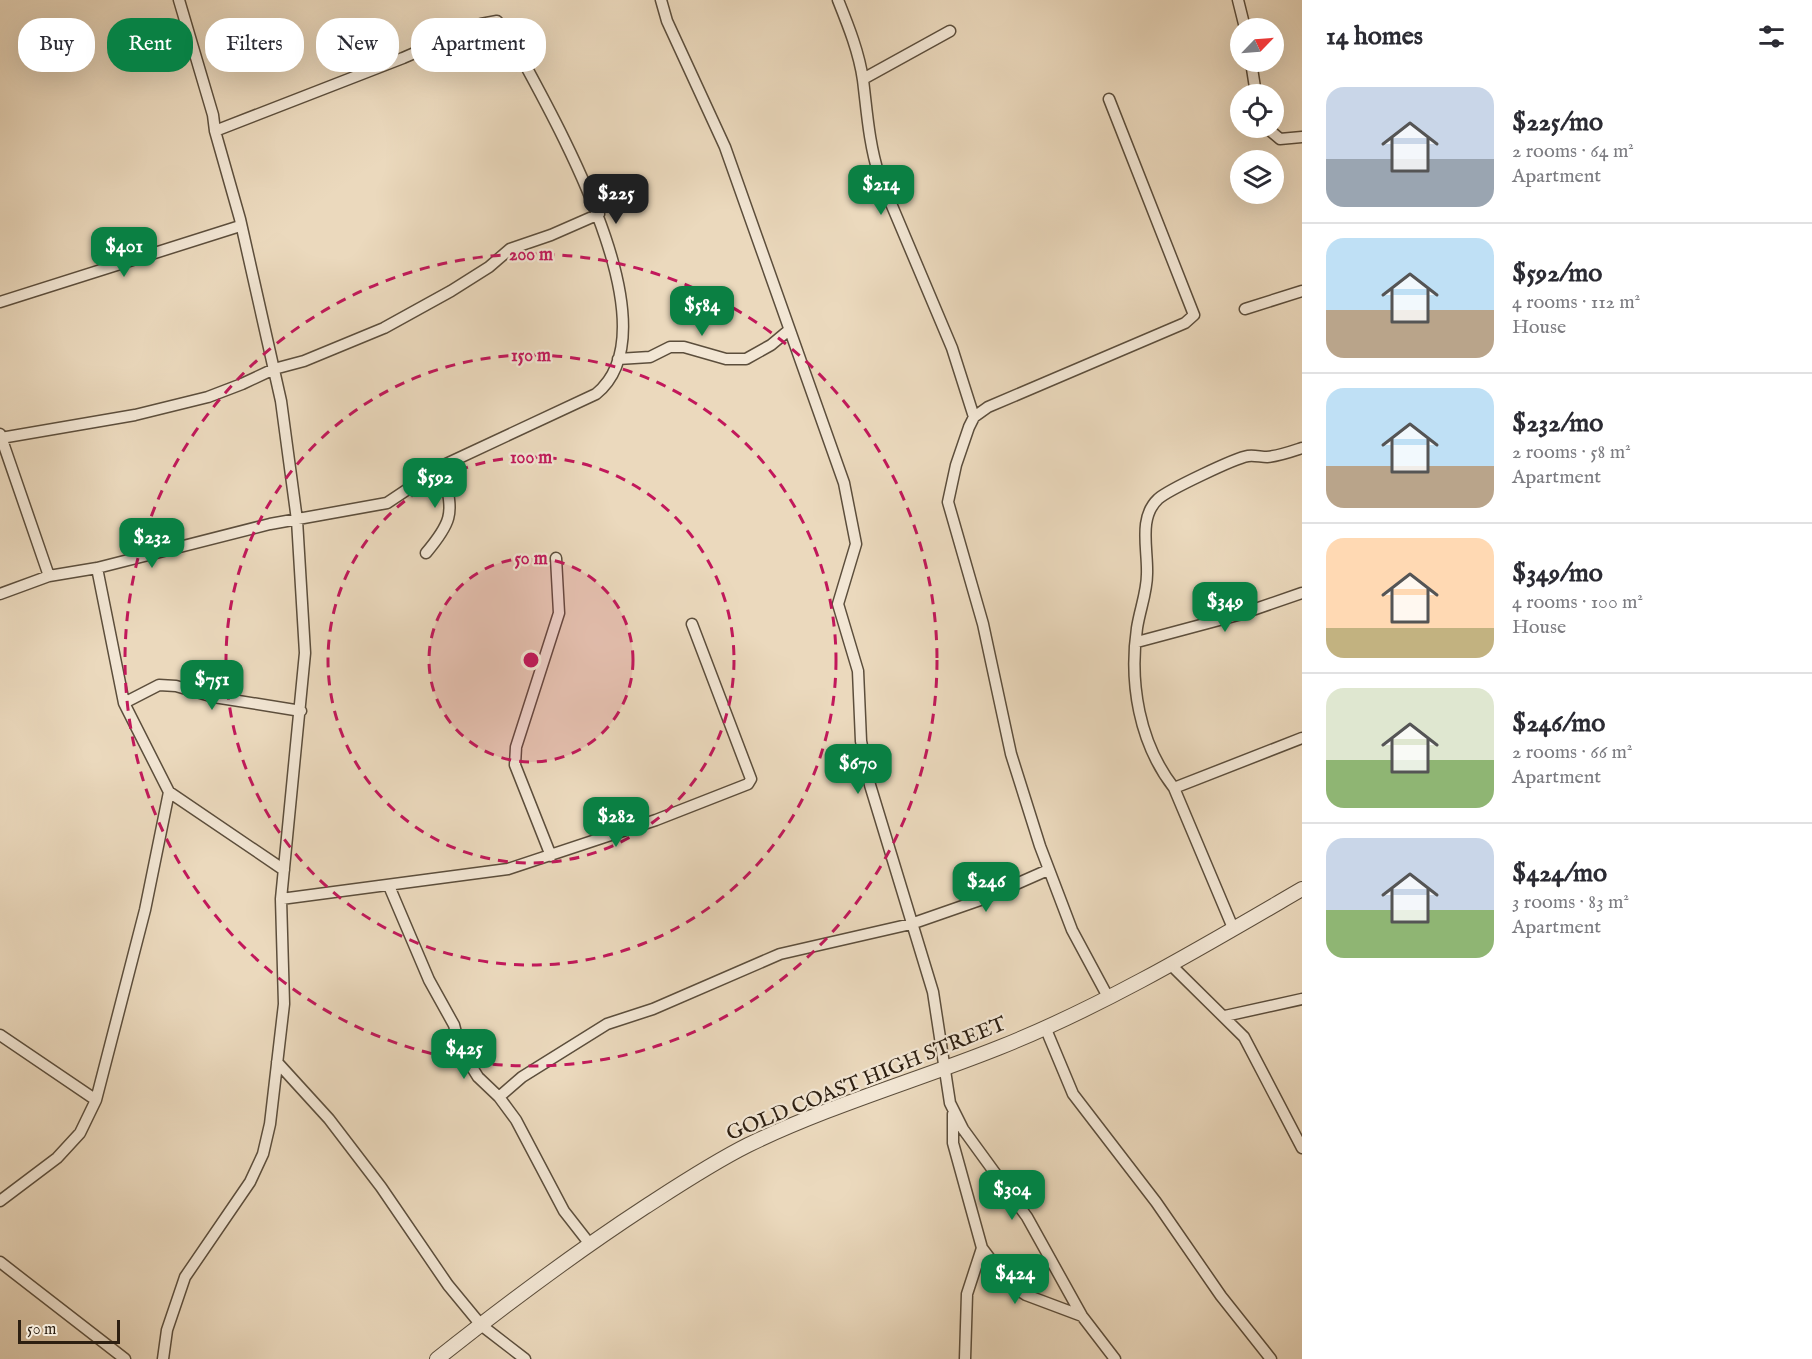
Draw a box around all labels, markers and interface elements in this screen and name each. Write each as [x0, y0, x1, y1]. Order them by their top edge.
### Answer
chip: Buy [18, 18, 95, 72]
chip: Rent [107, 18, 193, 72]
chip: Filters [205, 18, 304, 72]
chip: New [316, 18, 399, 72]
chip: Apartment [411, 18, 546, 72]
north arrow [1230, 18, 1284, 72]
map controls [1230, 18, 1284, 204]
text: 14 homes [1326, 20, 1423, 53]
icon: filters [1755, 20, 1788, 53]
button: locate [1230, 84, 1284, 138]
text: $225/mo [1512, 106, 1603, 139]
icon: home [1374, 111, 1446, 183]
text: 2 rooms · 64 m² [1512, 139, 1634, 164]
button: layers [1230, 150, 1284, 204]
text: Apartment [1512, 164, 1601, 189]
pin: $214 [845, 165, 917, 216]
text: $214 [862, 172, 900, 197]
pin: $225 [580, 174, 652, 225]
text: $225 [597, 181, 635, 206]
pin: $401 [88, 227, 160, 278]
text: $401 [105, 234, 143, 259]
text: 200 m [509, 244, 553, 267]
text: $592/mo [1512, 257, 1602, 290]
icon: home [1374, 262, 1446, 334]
pin: $584 [666, 286, 738, 337]
text: 4 rooms · 112 m² [1512, 290, 1640, 315]
text: $584 [684, 293, 720, 318]
text: House [1512, 315, 1566, 340]
text: 150 m [511, 345, 551, 368]
text: $232/mo [1512, 407, 1603, 440]
icon: home [1374, 412, 1446, 484]
text: 2 rooms · 58 m² [1512, 440, 1631, 465]
text: 100 m [510, 447, 552, 470]
pin: $592 [399, 458, 471, 509]
text: $592 [417, 465, 453, 490]
text: Apartment [1512, 465, 1601, 490]
pin: $232 [116, 518, 188, 569]
text: $232 [133, 525, 171, 550]
text: 50 m [514, 548, 548, 571]
text: $349/mo [1512, 557, 1603, 590]
icon: home [1374, 562, 1446, 634]
pin: $349 [1189, 582, 1261, 633]
text: $349 [1206, 589, 1244, 614]
text: 4 rooms · 100 m² [1512, 590, 1643, 615]
text: House [1512, 615, 1566, 640]
centre of rings [521, 650, 541, 670]
pin: $751 [176, 660, 248, 711]
text: $751 [194, 667, 230, 692]
text: $246/mo [1512, 707, 1605, 740]
icon: home [1374, 712, 1446, 784]
text: 2 rooms · 66 m² [1512, 740, 1633, 765]
pin: $670 [822, 744, 894, 795]
text: $670 [839, 751, 877, 776]
text: Apartment [1512, 765, 1601, 790]
pin: $282 [580, 797, 652, 848]
text: $282 [597, 804, 635, 829]
text: $424/mo [1512, 857, 1607, 890]
pin: $246 [950, 862, 1022, 913]
icon: home [1374, 862, 1446, 934]
text: $246 [967, 869, 1005, 894]
text: 3 rooms · 83 m² [1512, 890, 1629, 915]
text: Apartment [1512, 915, 1601, 940]
street label: GOLD COAST HIGH STREET [723, 1011, 1011, 1148]
pin: $425 [428, 1029, 500, 1080]
text: $425 [445, 1036, 483, 1061]
pin: $304 [976, 1170, 1048, 1221]
text: $304 [993, 1177, 1031, 1202]
pin: $424 [979, 1254, 1051, 1305]
text: $424 [995, 1261, 1035, 1286]
scale bar [18, 1317, 120, 1344]
text: 50 m [27, 1320, 56, 1340]

